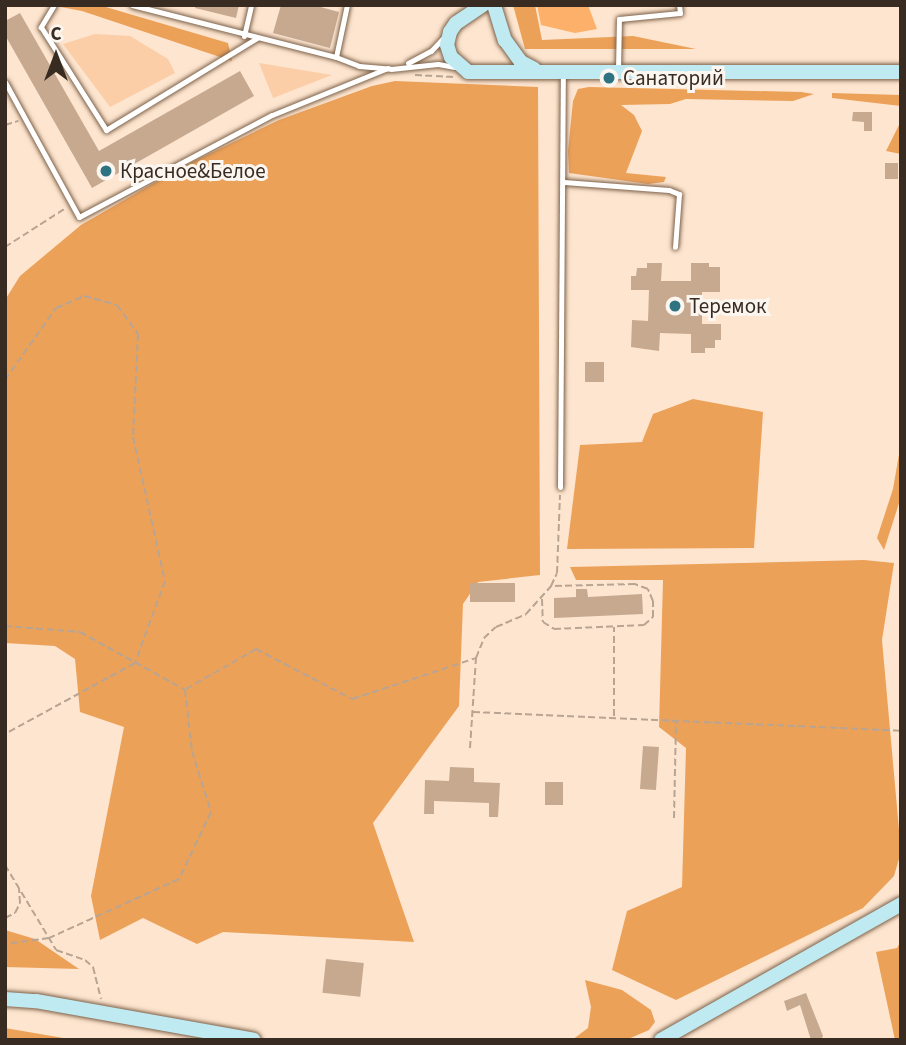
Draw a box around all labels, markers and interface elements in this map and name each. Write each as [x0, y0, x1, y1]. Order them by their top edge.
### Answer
north arrow [21, 21, 91, 91]
text: С [50, 21, 62, 48]
place label: Санаторий [623, 65, 724, 91]
marker: Санаторий [601, 70, 617, 86]
place label: Красное&Белое [120, 158, 266, 184]
marker: Красное&Белое [98, 163, 114, 179]
place label: Теремок [689, 293, 766, 319]
marker: Теремок [667, 298, 683, 314]

